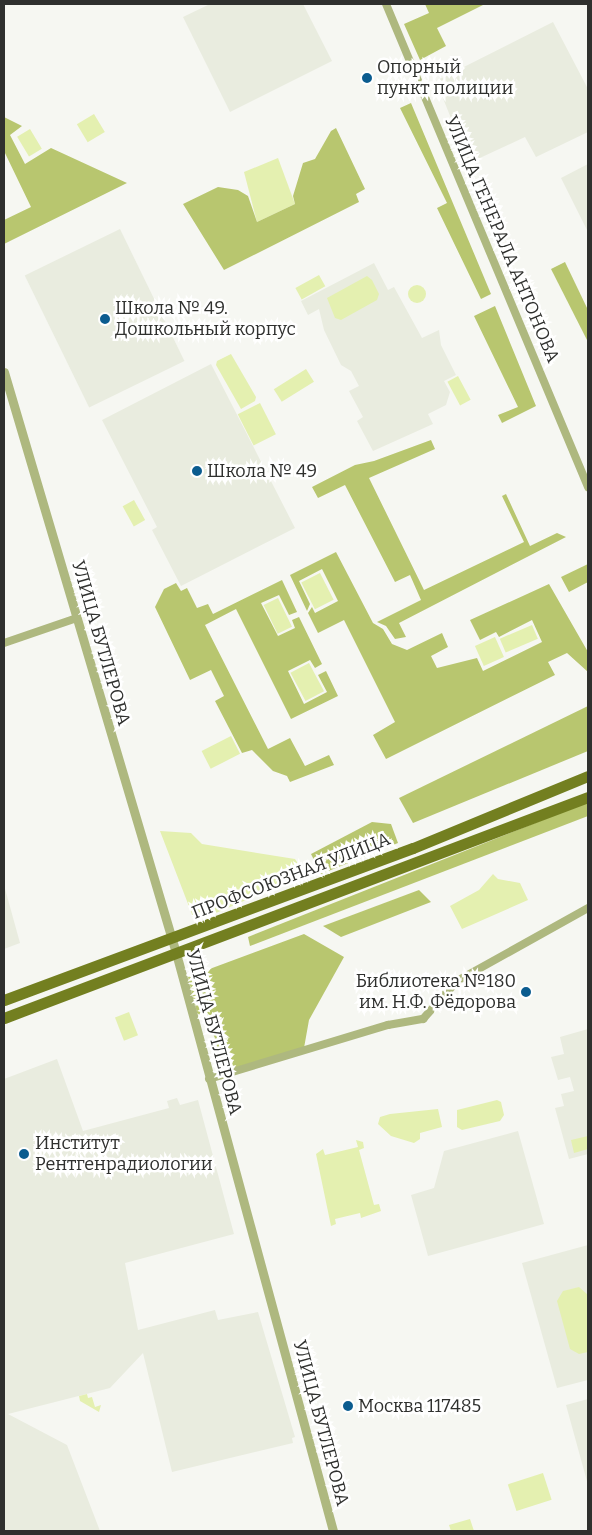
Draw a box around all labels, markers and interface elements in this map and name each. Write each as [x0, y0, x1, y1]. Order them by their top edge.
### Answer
place label: Опорный пункт полиции [377, 57, 513, 100]
marker: Опорный пункт полиции [361, 72, 373, 84]
street label: УЛИЦА ГЕНЕРАЛА АНТОНОВА [440, 112, 564, 366]
place label: Школа № 49. Дошкольный корпус [115, 298, 296, 340]
marker: Школа № 49. Дошкольный корпус [99, 313, 111, 325]
place label: Школа № 49 [207, 460, 317, 482]
marker: Школа № 49 [191, 465, 203, 477]
street label: УЛИЦА БУТЛЕРОВА [67, 558, 135, 728]
street label: ПРОФСОЮЗНАЯ УЛИЦА [189, 828, 393, 924]
street label: УЛИЦА БУТЛЕРОВА [181, 947, 247, 1117]
place label: Библиотека №180 им. Н.Ф. Фёдорова [356, 971, 516, 1014]
marker: Библиотека №180 им. Н.Ф. Фёдорова [520, 986, 532, 998]
place label: Институт Рентгенрадиологии [35, 1133, 213, 1176]
marker: Институт Рентгенрадиологии [17, 1147, 31, 1161]
street label: УЛИЦА БУТЛЕРОВА [288, 1338, 354, 1508]
place label: Москва 117485 [358, 1395, 481, 1417]
marker: Москва 117485 [342, 1400, 354, 1412]

